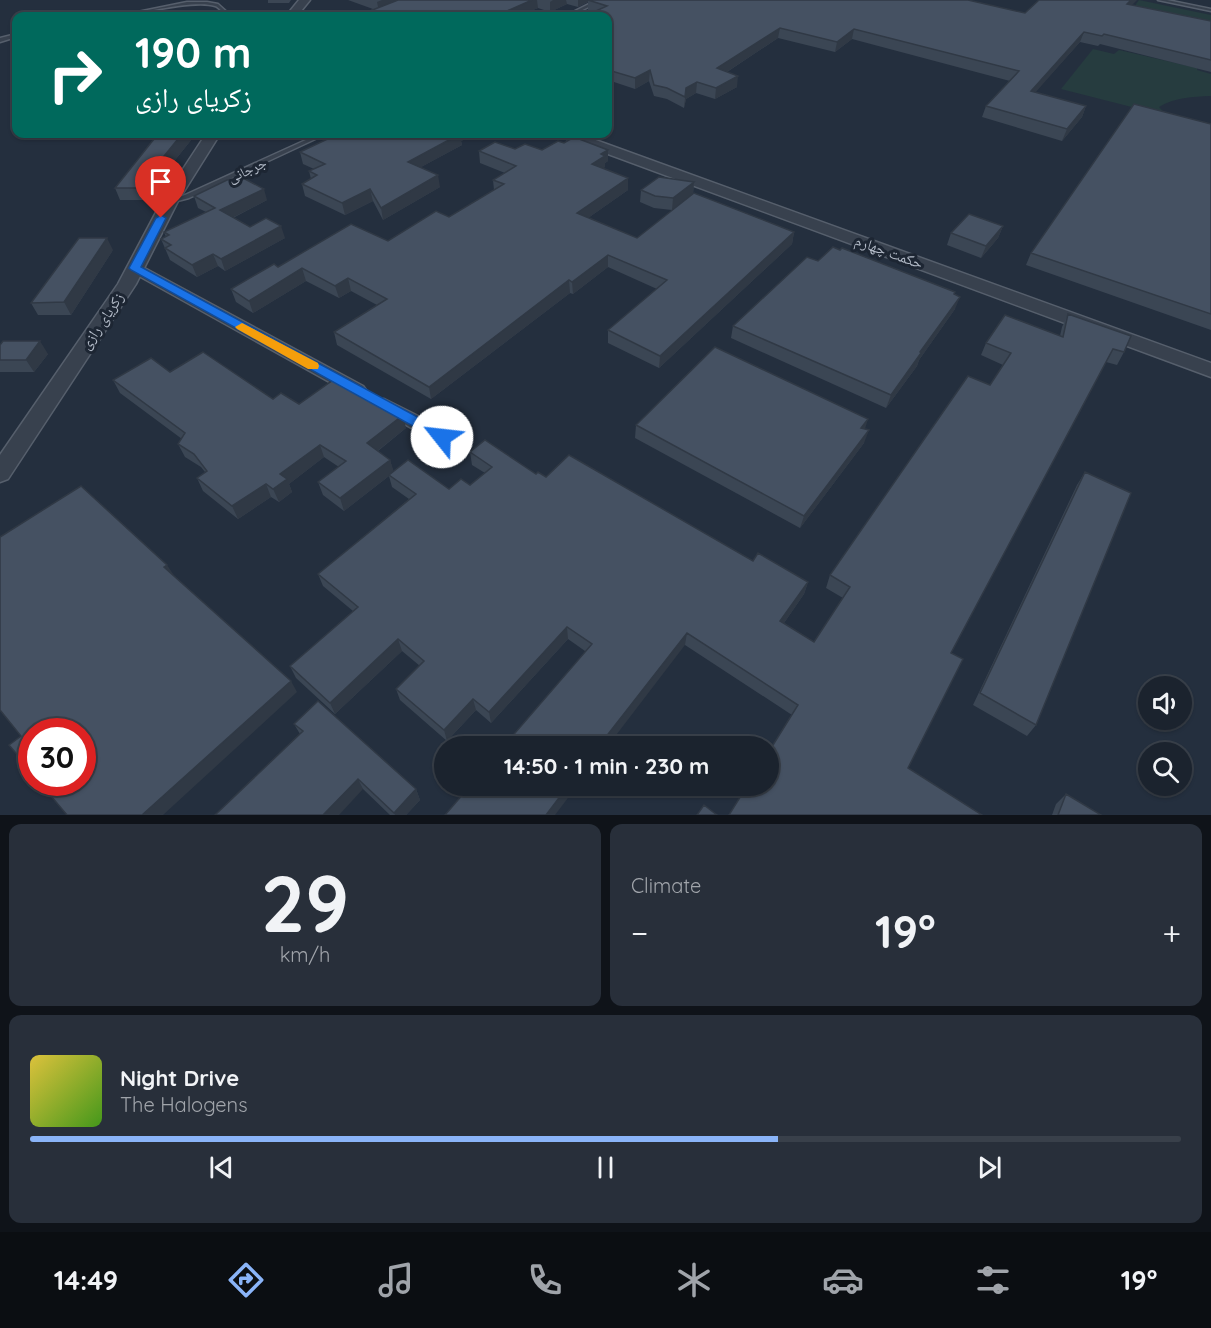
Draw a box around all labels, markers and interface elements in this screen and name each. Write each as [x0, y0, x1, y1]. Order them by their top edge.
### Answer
text: 190 m [135, 26, 251, 79]
icon: right [36, 36, 114, 114]
text: زکریای رازی [135, 80, 252, 114]
street label: جرجانی [225, 153, 269, 187]
pin [135, 156, 186, 218]
icon: arrive [144, 165, 177, 198]
street label: حکمت چهارم [852, 230, 926, 274]
street label: زکریای رازی [76, 288, 129, 353]
position arrow [410, 405, 474, 469]
map controls [1138, 676, 1192, 796]
button: sound [1138, 676, 1192, 730]
speed limit sign: 30 [18, 718, 96, 796]
button: search [1138, 742, 1192, 796]
text: 14:50 · 1 min · 230 m [504, 752, 709, 780]
text: 29 [261, 854, 349, 952]
text: Climate [631, 873, 701, 898]
text: 19° [875, 903, 936, 959]
text: − [631, 912, 648, 953]
text: + [1162, 912, 1181, 953]
text: km/h [280, 942, 330, 967]
text: Night Drive [120, 1064, 239, 1092]
text: The Halogens [120, 1092, 248, 1117]
icon: previous [205, 1151, 238, 1184]
icon: pause [589, 1151, 622, 1184]
icon: next [973, 1151, 1006, 1184]
icon: directions [225, 1259, 267, 1301]
icon: music [375, 1259, 417, 1301]
icon: phone [524, 1259, 566, 1301]
icon: climate [673, 1259, 715, 1301]
icon: car [822, 1259, 864, 1301]
icon: filters [972, 1259, 1014, 1301]
text: 14:49 [54, 1263, 118, 1297]
text: 19° [1121, 1263, 1157, 1297]

